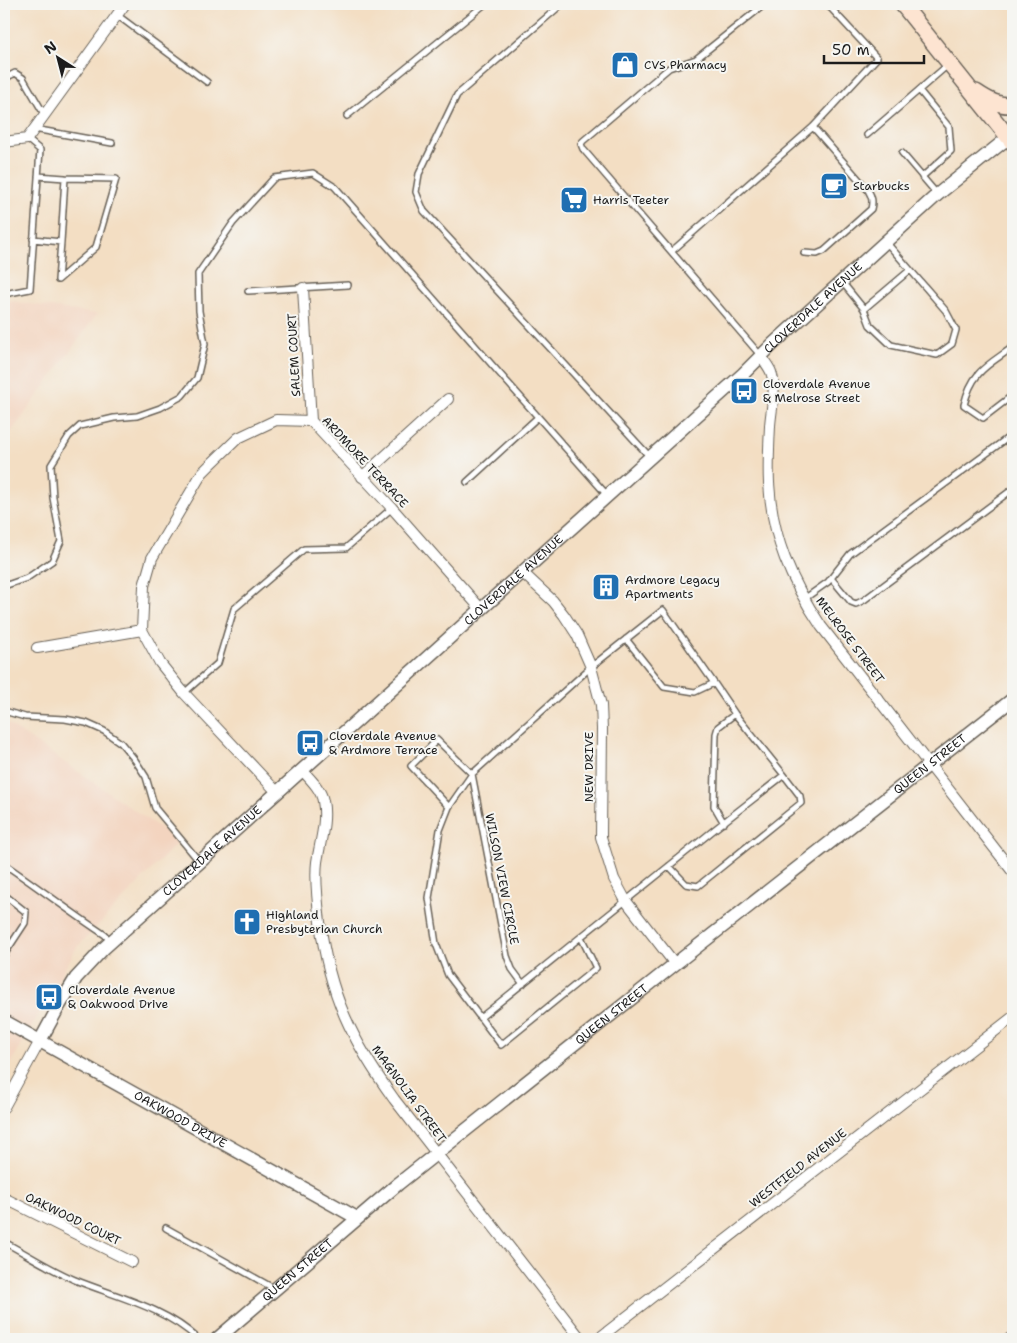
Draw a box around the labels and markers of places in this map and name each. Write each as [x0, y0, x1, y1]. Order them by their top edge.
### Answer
shop icon: CVS Pharmacy [610, 50, 640, 80]
place label: CVS Pharmacy [644, 57, 727, 73]
cafe icon: Starbucks [819, 171, 849, 201]
place label: Starbucks [853, 178, 910, 194]
supermarket icon: Harris Teeter [559, 185, 589, 215]
place label: Harris Teeter [593, 192, 669, 208]
bus stop icon: Cloverdale Avenue & Melrose Street [729, 376, 759, 406]
place label: Cloverdale Avenue & Melrose Street [763, 376, 871, 406]
building icon: Ardmore Legacy Apartments [591, 572, 621, 602]
place label: Ardmore Legacy Apartments [625, 572, 720, 602]
bus stop icon: Cloverdale Avenue & Ardmore Terrace [295, 728, 325, 758]
place label: Cloverdale Avenue & Ardmore Terrace [329, 728, 438, 758]
church icon: Highland Presbyterian Church [232, 907, 262, 937]
place label: Highland Presbyterian Church [266, 907, 382, 937]
bus stop icon: Cloverdale Avenue & Oakwood Drive [34, 982, 64, 1012]
place label: Cloverdale Avenue & Oakwood Drive [68, 982, 176, 1012]

